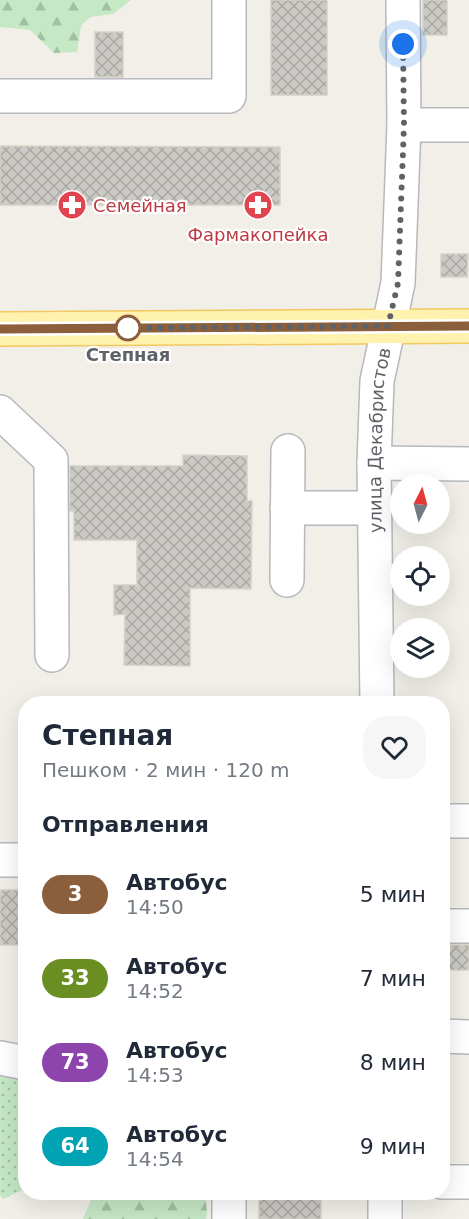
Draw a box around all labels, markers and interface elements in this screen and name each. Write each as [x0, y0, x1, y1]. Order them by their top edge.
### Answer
your location [388, 29, 418, 59]
pharmacy icon: Семейная [56, 189, 88, 221]
pharmacy icon: Фармакопейка [242, 189, 274, 221]
place label: Семейная [93, 195, 187, 216]
place label: Фармакопейка [188, 224, 328, 245]
marker: Степная [115, 315, 141, 341]
place label: Степная [86, 344, 170, 365]
street label: улица Декабристов [363, 346, 394, 533]
north arrow [390, 474, 450, 534]
map controls [390, 474, 450, 678]
button: locate [390, 546, 450, 606]
button: layers [390, 618, 450, 678]
button: heart [363, 716, 426, 779]
text: Степная [42, 719, 173, 752]
text: Пешком · 2 мин · 120 m [42, 758, 289, 782]
text: Отправления [42, 812, 209, 837]
text: Автобус [126, 870, 228, 895]
text: 3 [68, 882, 82, 906]
text: 5 мин [360, 882, 426, 907]
text: 14:50 [126, 895, 184, 919]
text: Автобус [126, 954, 228, 979]
text: 33 [60, 966, 90, 990]
text: 7 мин [360, 966, 426, 991]
text: 14:52 [126, 979, 184, 1003]
text: Автобус [126, 1038, 228, 1063]
text: 73 [60, 1050, 90, 1074]
text: 8 мин [360, 1050, 426, 1075]
text: 14:53 [126, 1063, 184, 1087]
text: Автобус [126, 1122, 228, 1147]
text: 64 [60, 1134, 90, 1158]
text: 9 мин [360, 1134, 426, 1159]
text: 14:54 [126, 1147, 184, 1171]

